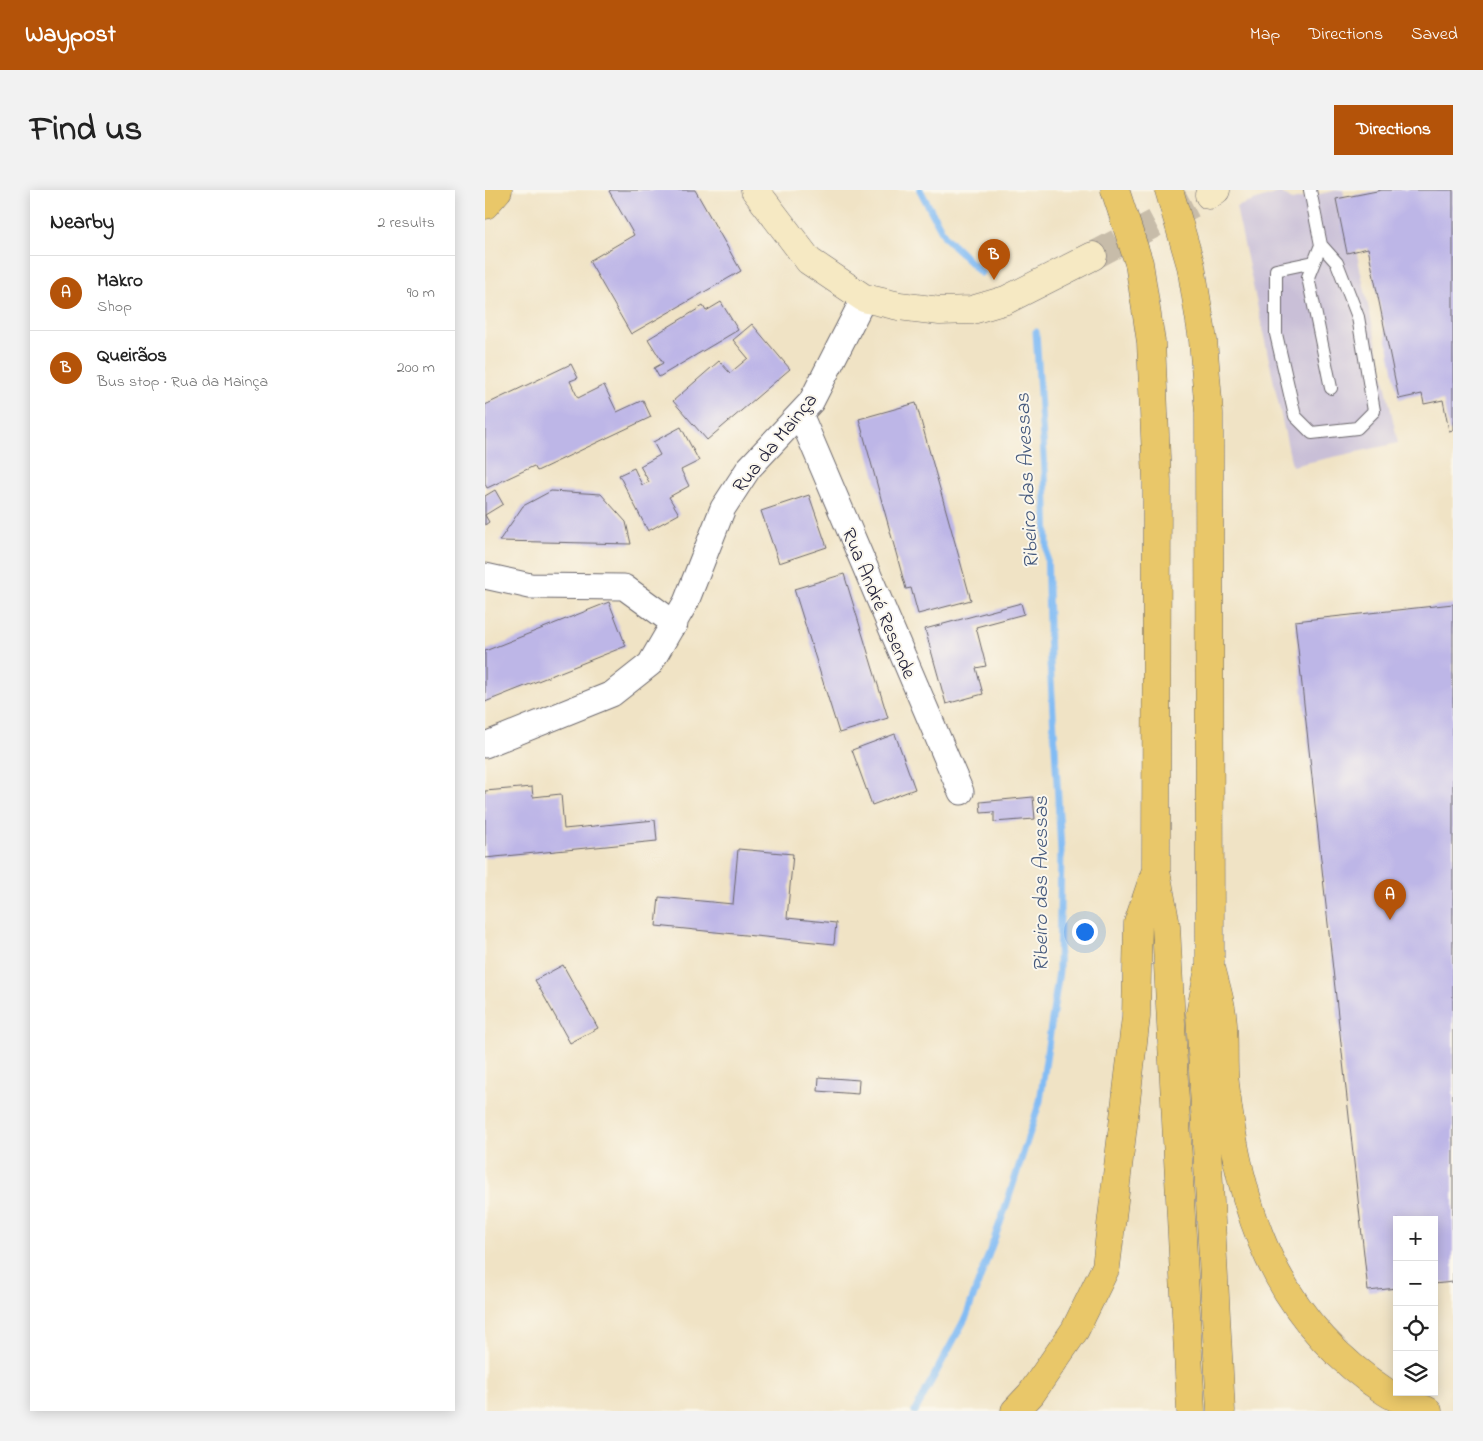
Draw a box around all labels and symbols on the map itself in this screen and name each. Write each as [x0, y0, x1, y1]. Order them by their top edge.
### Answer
pin: B [978, 239, 1010, 280]
street label: Rua da Mainça [726, 387, 825, 500]
water label: Ribeiro das Avessas [1008, 392, 1048, 570]
street label: Rua André Resende [833, 524, 923, 684]
water label: Ribeiro das Avessas [1027, 796, 1057, 972]
pin: A [1374, 879, 1406, 920]
your location [1072, 919, 1098, 945]

